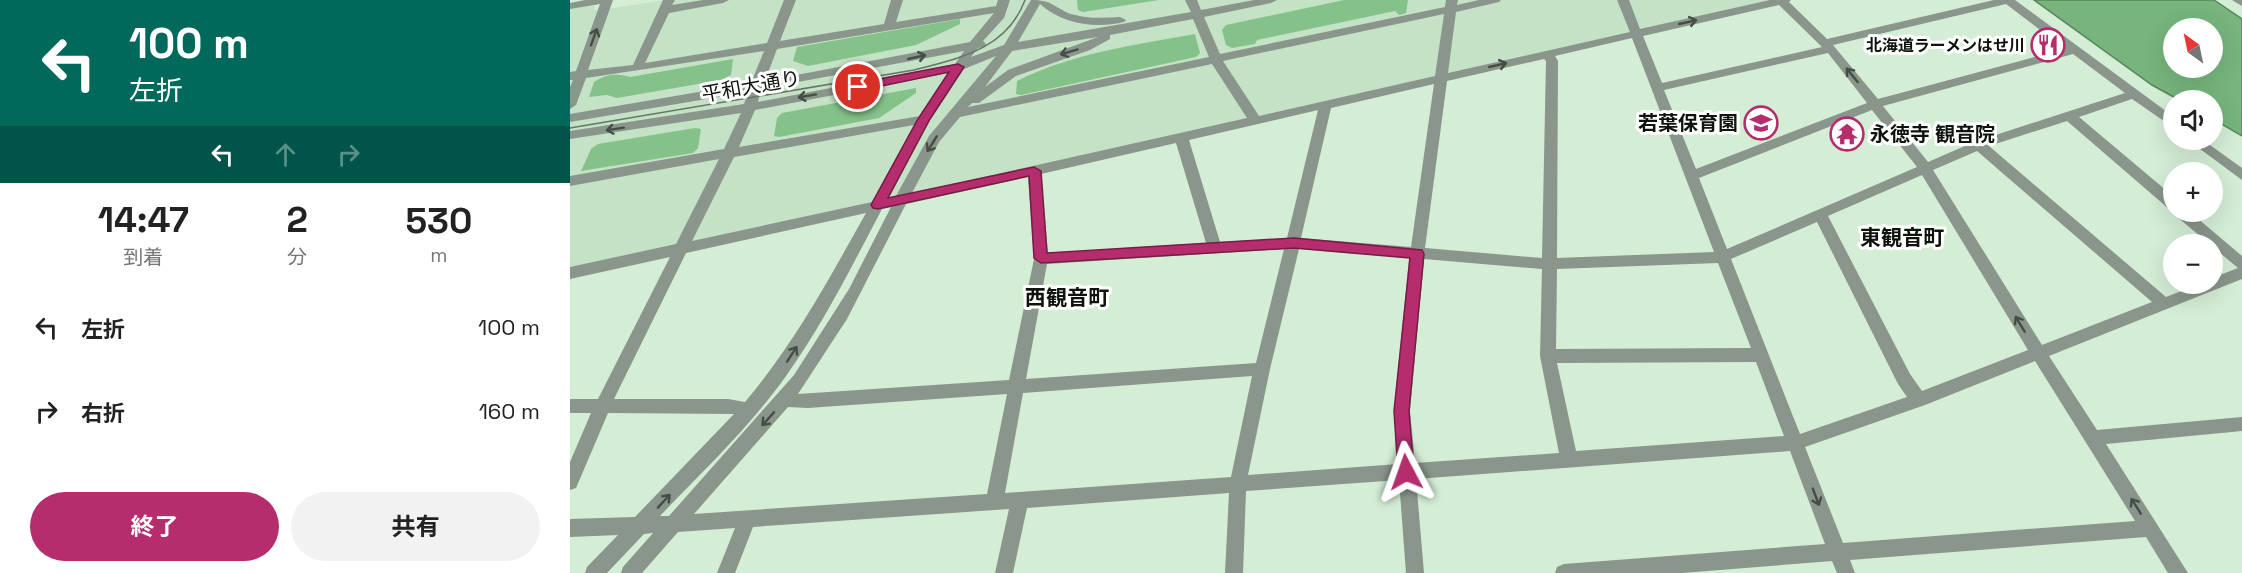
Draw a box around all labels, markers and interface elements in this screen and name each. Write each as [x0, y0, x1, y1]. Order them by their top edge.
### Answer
one-way arrow [1678, 16, 1697, 27]
text: 100 m [129, 17, 249, 70]
north arrow [2163, 18, 2223, 78]
map controls [2163, 18, 2223, 294]
icon: left [30, 24, 108, 102]
restaurant icon: 北海道ラーメンはせ川 [2030, 27, 2066, 63]
one-way arrow [589, 28, 600, 47]
place label: 北海道ラーメンはせ川 [1866, 35, 2025, 56]
one-way arrow [1060, 47, 1079, 58]
one-way arrow [907, 51, 926, 63]
one-way arrow [1488, 59, 1507, 71]
pin [832, 61, 883, 112]
street label: 平和大通り [700, 65, 802, 107]
one-way arrow [1846, 68, 1859, 84]
icon: arrive [841, 70, 874, 103]
text: 左折 [129, 73, 183, 108]
button: sound [2163, 90, 2223, 150]
one-way arrow [798, 91, 818, 102]
school or university icon: 若葉保育園 [1743, 105, 1779, 141]
place label: 若葉保育園 [1638, 110, 1738, 136]
temple icon: 永徳寺 観音院 [1829, 116, 1865, 152]
place label: 永徳寺 観音院 [1870, 121, 1995, 147]
one-way arrow [606, 124, 625, 135]
one-way arrow [925, 135, 937, 152]
icon: left [206, 138, 239, 171]
icon: ahead [269, 138, 302, 171]
icon: right [332, 138, 365, 171]
button: + [2163, 162, 2223, 222]
text: 14:47 [98, 197, 189, 243]
text: 2 [286, 197, 308, 243]
text: 530 [406, 198, 472, 244]
district label: 東観音町 [1860, 224, 1944, 251]
button: − [2163, 234, 2223, 294]
text: m [430, 242, 448, 268]
text: 到着 [123, 244, 163, 270]
text: 分 [287, 244, 307, 270]
district label: 西観音町 [1025, 284, 1109, 311]
icon: left [30, 311, 63, 344]
text: 100 m [478, 313, 540, 341]
text: 左折 [81, 315, 125, 343]
one-way arrow [2014, 316, 2026, 333]
one-way arrow [786, 346, 798, 363]
icon: right [30, 395, 63, 428]
text: 160 m [479, 397, 540, 425]
text: 右折 [81, 399, 125, 427]
one-way arrow [761, 411, 775, 426]
position arrow [1374, 440, 1438, 504]
one-way arrow [1811, 487, 1822, 506]
button: 終了 [30, 492, 279, 561]
button: 共有 [291, 492, 540, 561]
one-way arrow [657, 493, 671, 508]
one-way arrow [2130, 498, 2142, 515]

